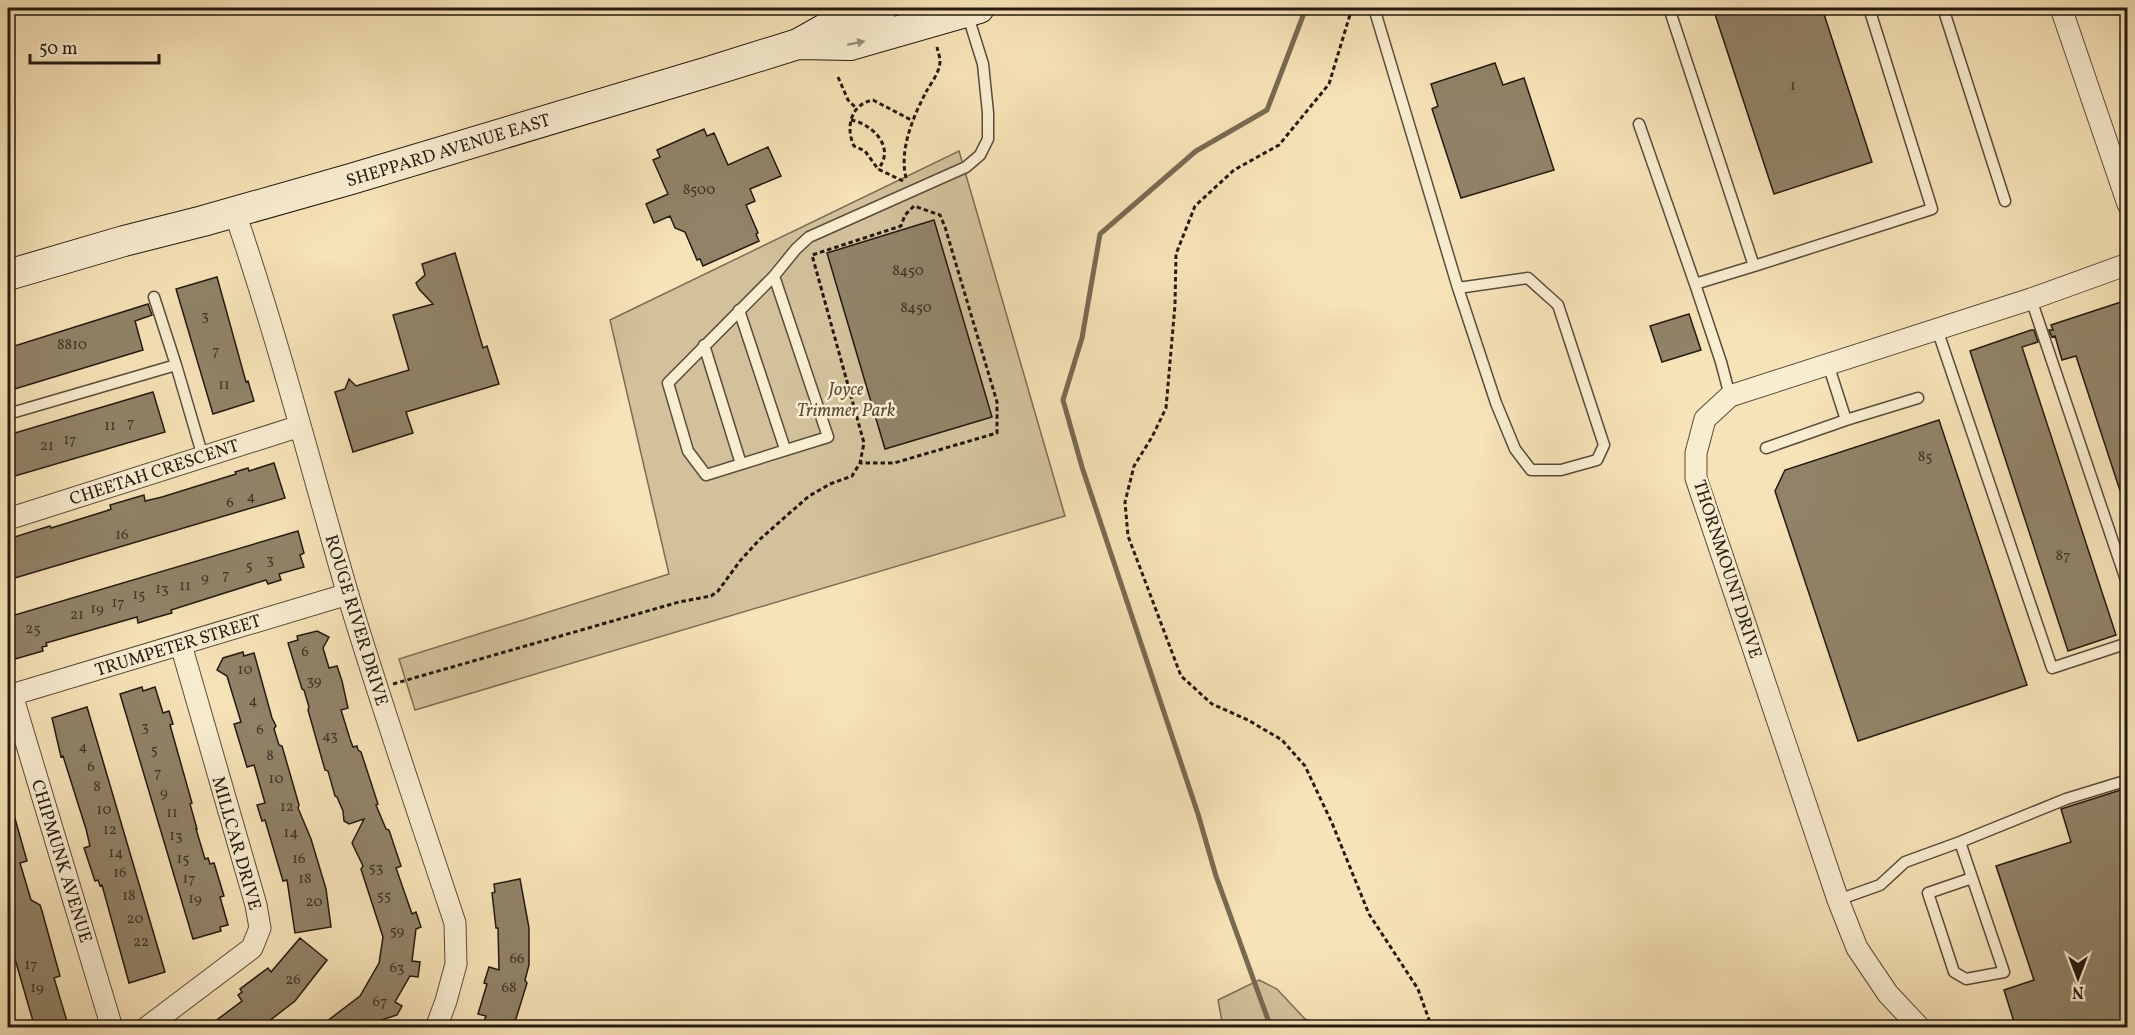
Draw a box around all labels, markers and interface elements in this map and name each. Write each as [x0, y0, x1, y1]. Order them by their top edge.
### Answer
scale bar [30, 27, 159, 65]
text: 50 m [39, 37, 78, 62]
one-way arrow [847, 38, 866, 47]
house number: 1 [1790, 76, 1796, 97]
street label: SHEPPARD AVENUE EAST [343, 108, 554, 194]
house number: 8500 [683, 180, 715, 201]
house number: 8450 [892, 261, 924, 282]
house number: 8450 [900, 298, 932, 319]
house number: 3 [201, 306, 209, 327]
house number: 8810 [57, 335, 87, 356]
house number: 7 [212, 341, 220, 362]
house number: 11 [218, 375, 230, 396]
park label: Joyce Trimmer Park [797, 378, 895, 424]
house number: 7 [127, 413, 135, 434]
house number: 11 [104, 416, 116, 437]
house number: 17 [63, 430, 77, 451]
street label: CHEETAH CRESCENT [66, 434, 243, 513]
house number: 21 [40, 436, 54, 457]
house number: 85 [1918, 447, 1932, 468]
street label: THORNMOUNT DRIVE [1686, 477, 1767, 662]
house number: 4 [247, 487, 256, 508]
house number: 6 [226, 493, 234, 514]
house number: 16 [115, 525, 129, 546]
street label: ROUGE RIVER DRIVE [318, 532, 394, 709]
house number: 87 [2056, 546, 2070, 567]
house number: 3 [266, 550, 274, 571]
house number: 5 [245, 556, 253, 577]
house number: 7 [222, 565, 230, 586]
house number: 9 [201, 568, 209, 589]
house number: 11 [179, 576, 191, 597]
house number: 13 [155, 579, 169, 600]
house number: 15 [132, 585, 146, 606]
house number: 17 [111, 593, 125, 614]
house number: 19 [90, 599, 104, 620]
house number: 21 [70, 605, 84, 626]
street label: TRUMPETER STREET [92, 609, 265, 684]
house number: 25 [25, 619, 41, 640]
house number: 6 [301, 642, 309, 663]
house number: 10 [238, 660, 252, 681]
house number: 39 [306, 671, 322, 692]
house number: 4 [249, 691, 258, 712]
house number: 3 [141, 717, 149, 738]
house number: 6 [256, 720, 264, 741]
house number: 43 [322, 726, 338, 747]
house number: 4 [79, 737, 88, 758]
house number: 5 [150, 740, 158, 761]
house number: 8 [266, 746, 274, 767]
house number: 6 [87, 757, 95, 778]
house number: 7 [154, 763, 162, 784]
house number: 10 [269, 769, 283, 790]
street label: MILLCAR DRIVE [204, 774, 267, 913]
street label: CHIPMUNK AVENUE [24, 777, 97, 946]
house number: 8 [93, 777, 101, 798]
house number: 9 [160, 783, 168, 804]
house number: 12 [280, 797, 294, 818]
house number: 10 [97, 800, 111, 821]
house number: 11 [166, 803, 178, 824]
house number: 12 [103, 820, 117, 841]
house number: 14 [284, 823, 298, 844]
house number: 13 [169, 826, 183, 847]
house number: 14 [109, 843, 123, 864]
house number: 15 [176, 849, 190, 870]
house number: 16 [292, 849, 306, 870]
house number: 53 [369, 858, 383, 879]
house number: 16 [113, 863, 127, 884]
house number: 17 [182, 869, 196, 890]
house number: 18 [298, 869, 312, 890]
house number: 18 [122, 886, 136, 907]
house number: 55 [377, 886, 391, 907]
house number: 19 [188, 889, 202, 910]
house number: 20 [306, 892, 322, 913]
house number: 20 [127, 909, 143, 930]
house number: 59 [390, 921, 405, 942]
house number: 22 [133, 932, 149, 953]
north arrow [2048, 948, 2108, 1008]
house number: 66 [509, 949, 525, 970]
house number: 17 [24, 955, 38, 976]
house number: 63 [389, 958, 405, 979]
house number: 26 [285, 970, 301, 991]
house number: 19 [30, 978, 44, 999]
house number: 68 [501, 978, 517, 999]
text: N [2072, 980, 2084, 1002]
house number: 67 [373, 992, 387, 1013]

